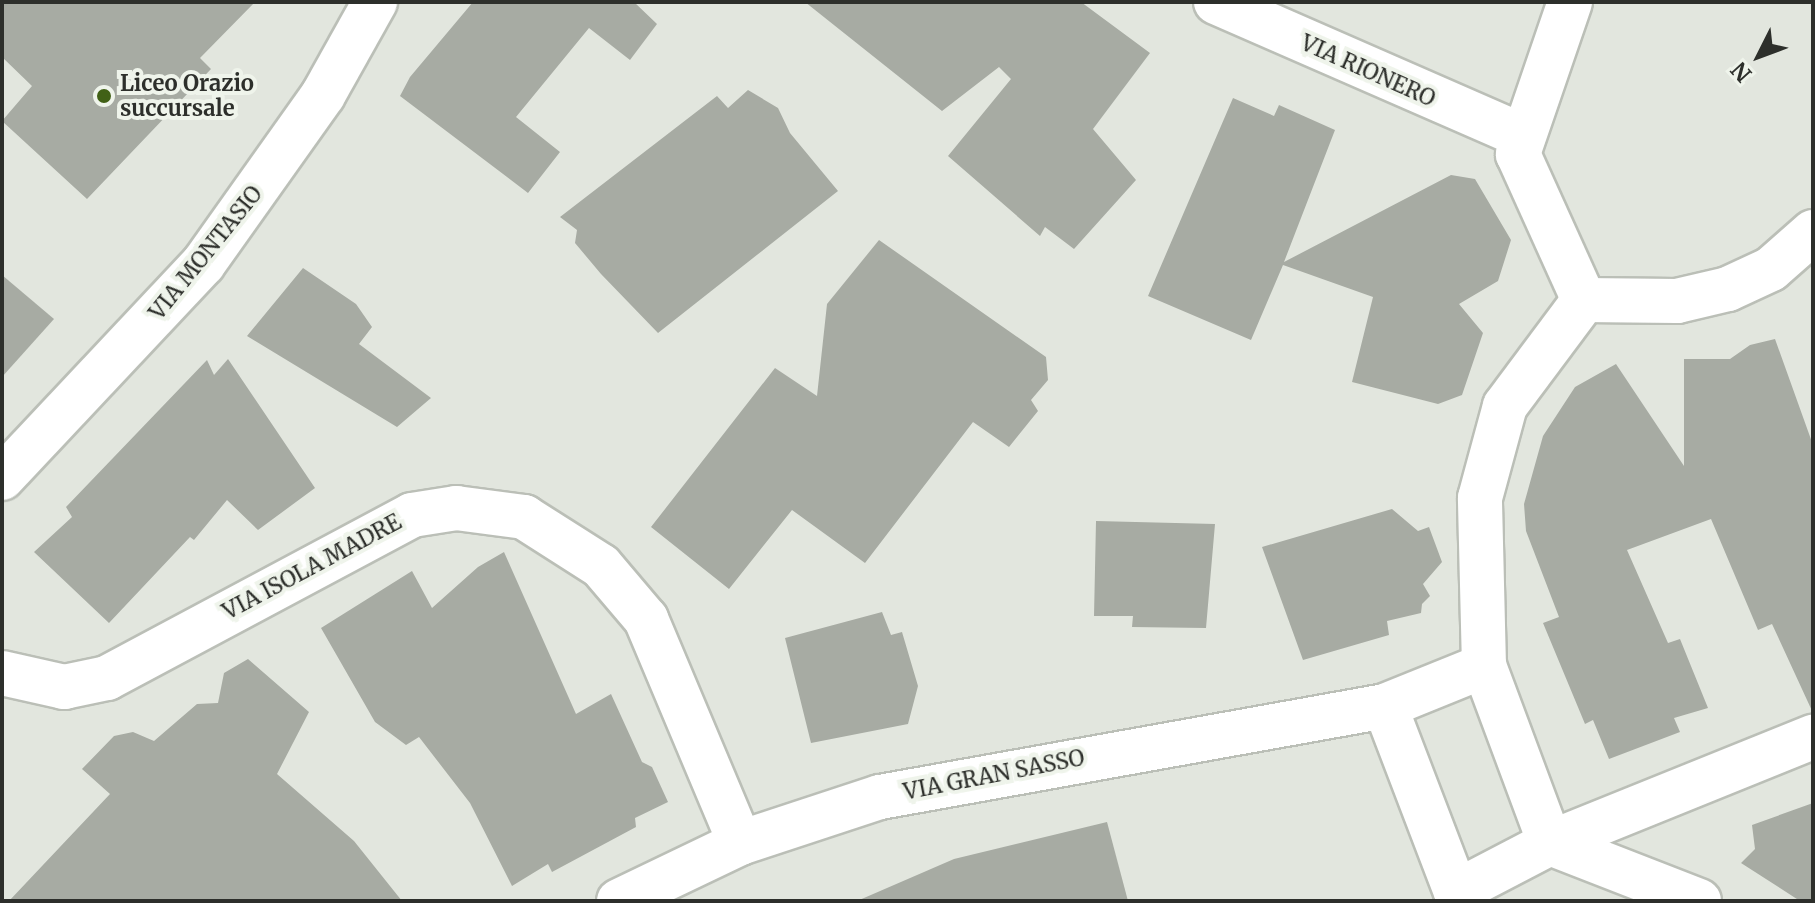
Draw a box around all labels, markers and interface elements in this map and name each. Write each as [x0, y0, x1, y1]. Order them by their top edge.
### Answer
north arrow [1719, 16, 1799, 96]
street label: VIA RIONERO [1297, 30, 1439, 112]
text: N [1725, 56, 1757, 88]
place label: Liceo Orazio succursale [120, 70, 254, 122]
marker: Liceo Orazio succursale [95, 87, 113, 105]
street label: VIA MONTASIO [144, 181, 268, 325]
street label: VIA ISOLA MADRE [218, 509, 406, 625]
street label: VIA GRAN SASSO [901, 745, 1087, 805]

